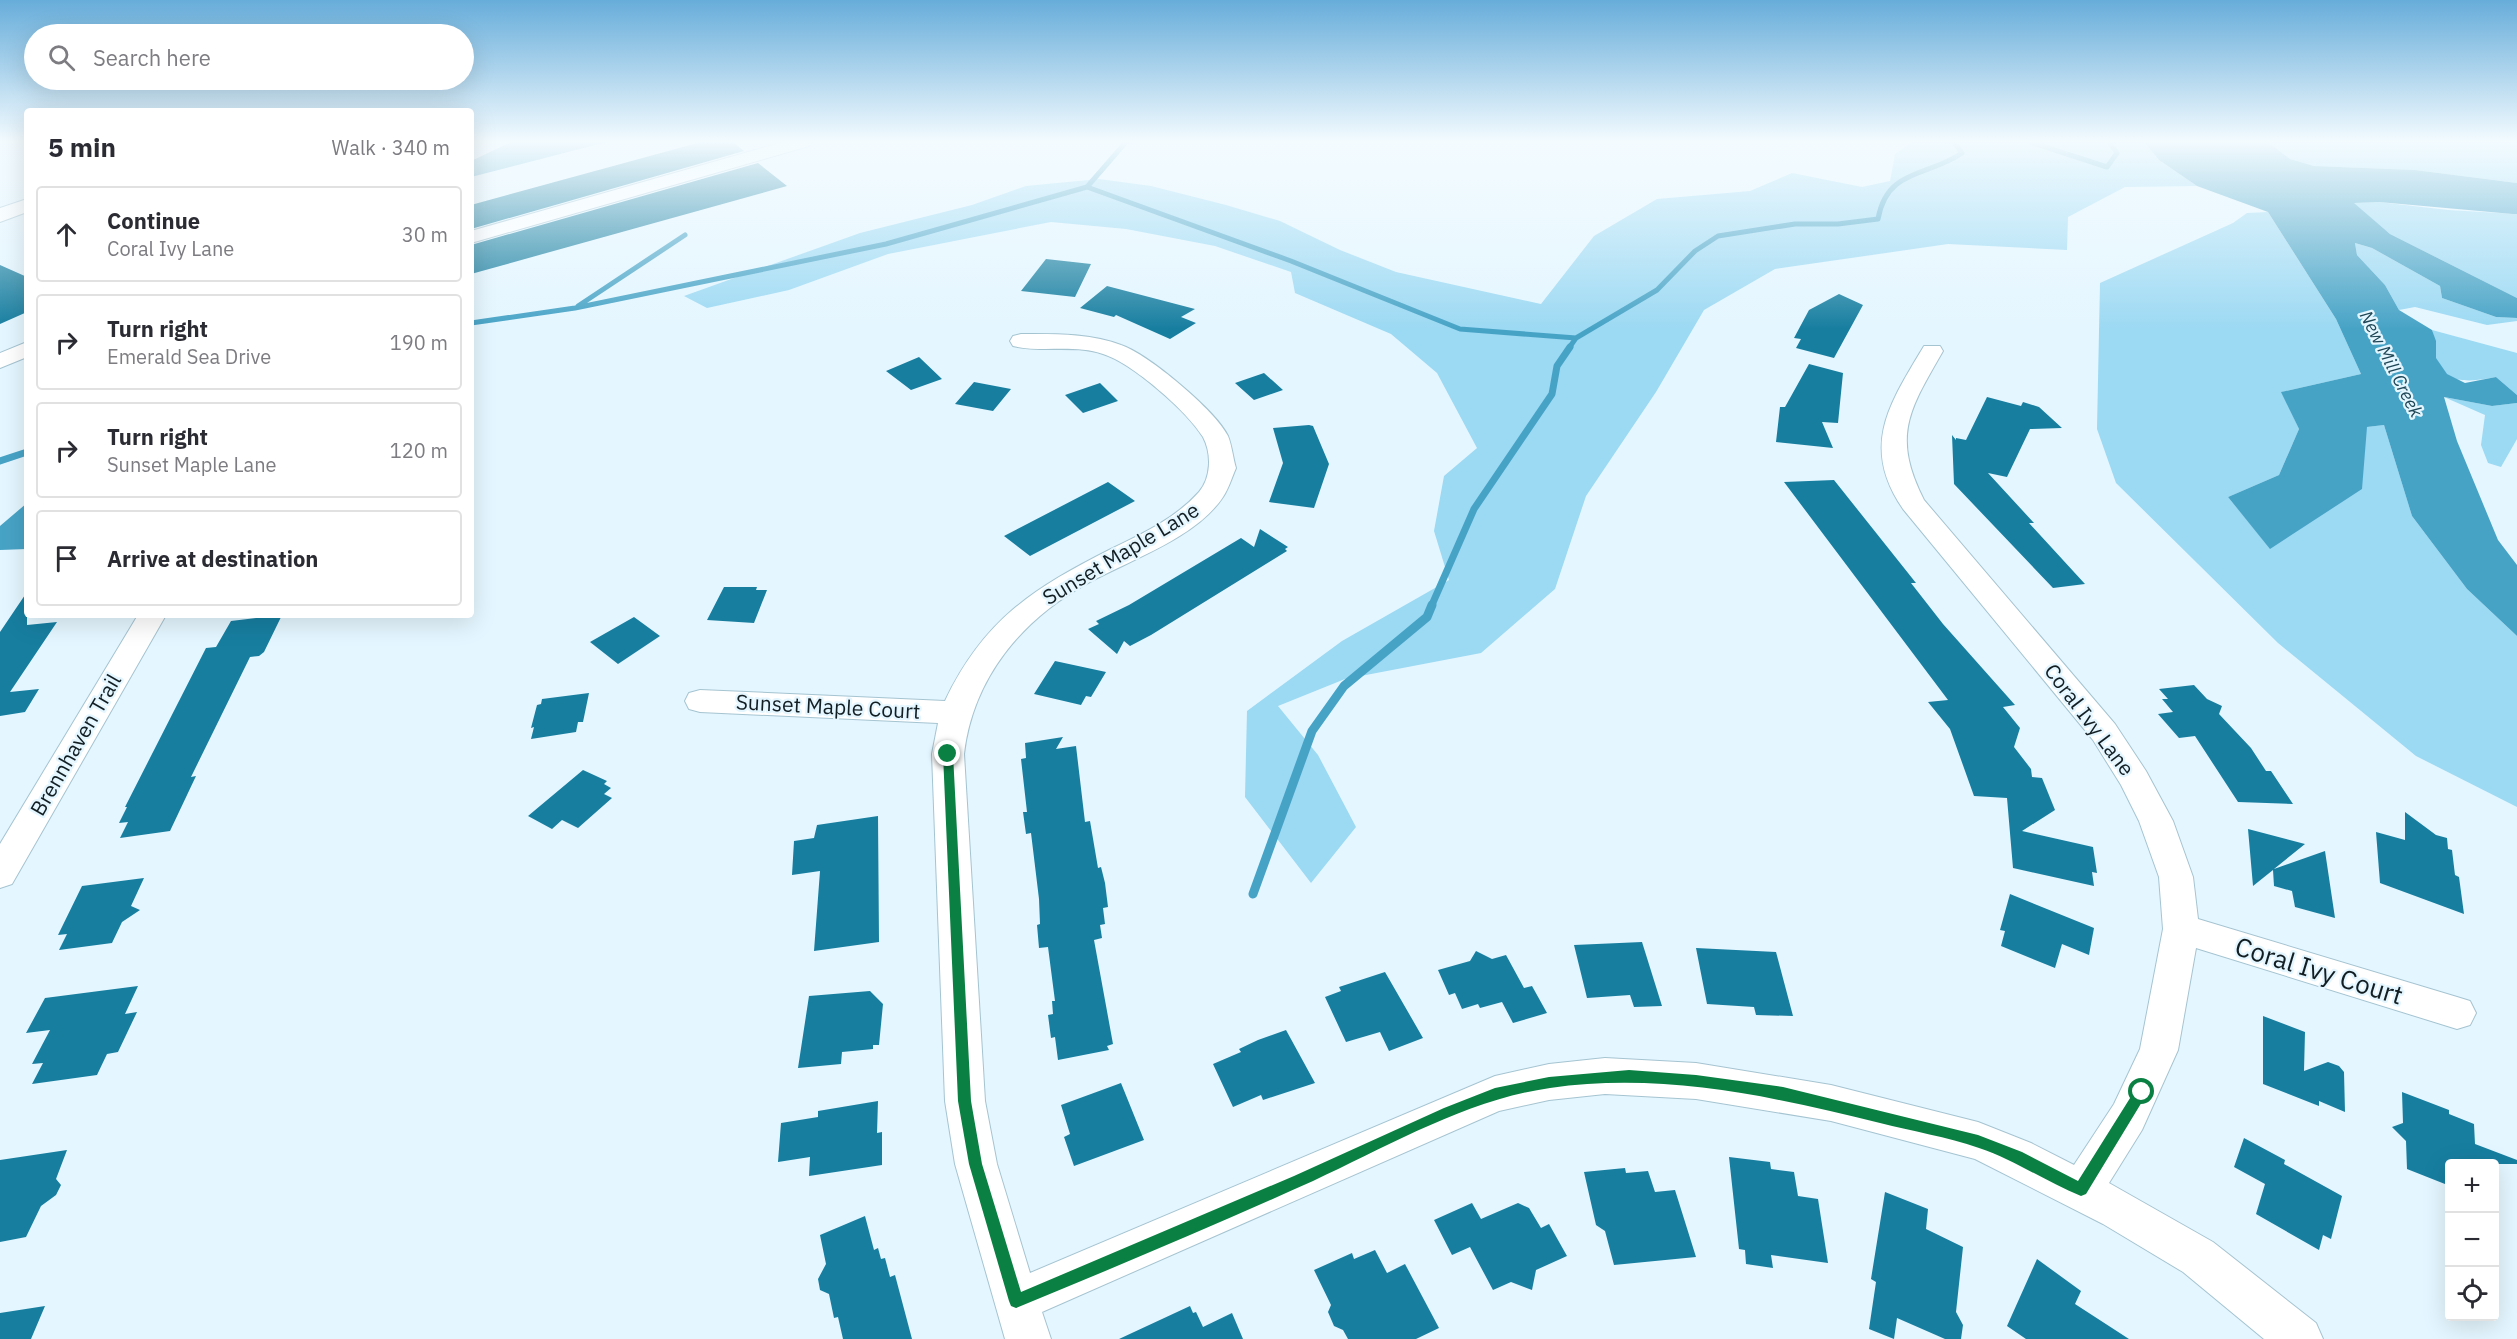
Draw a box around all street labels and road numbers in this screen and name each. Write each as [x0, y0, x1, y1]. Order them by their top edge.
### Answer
street label: Sunset Maple Lane [1037, 495, 1204, 611]
street label: Coral Ivy Lane [2038, 658, 2141, 781]
street label: Brennhaven Trail [23, 668, 127, 820]
street label: Sunset Maple Court [735, 687, 921, 725]
street label: Coral Ivy Court [2231, 928, 2407, 1012]

